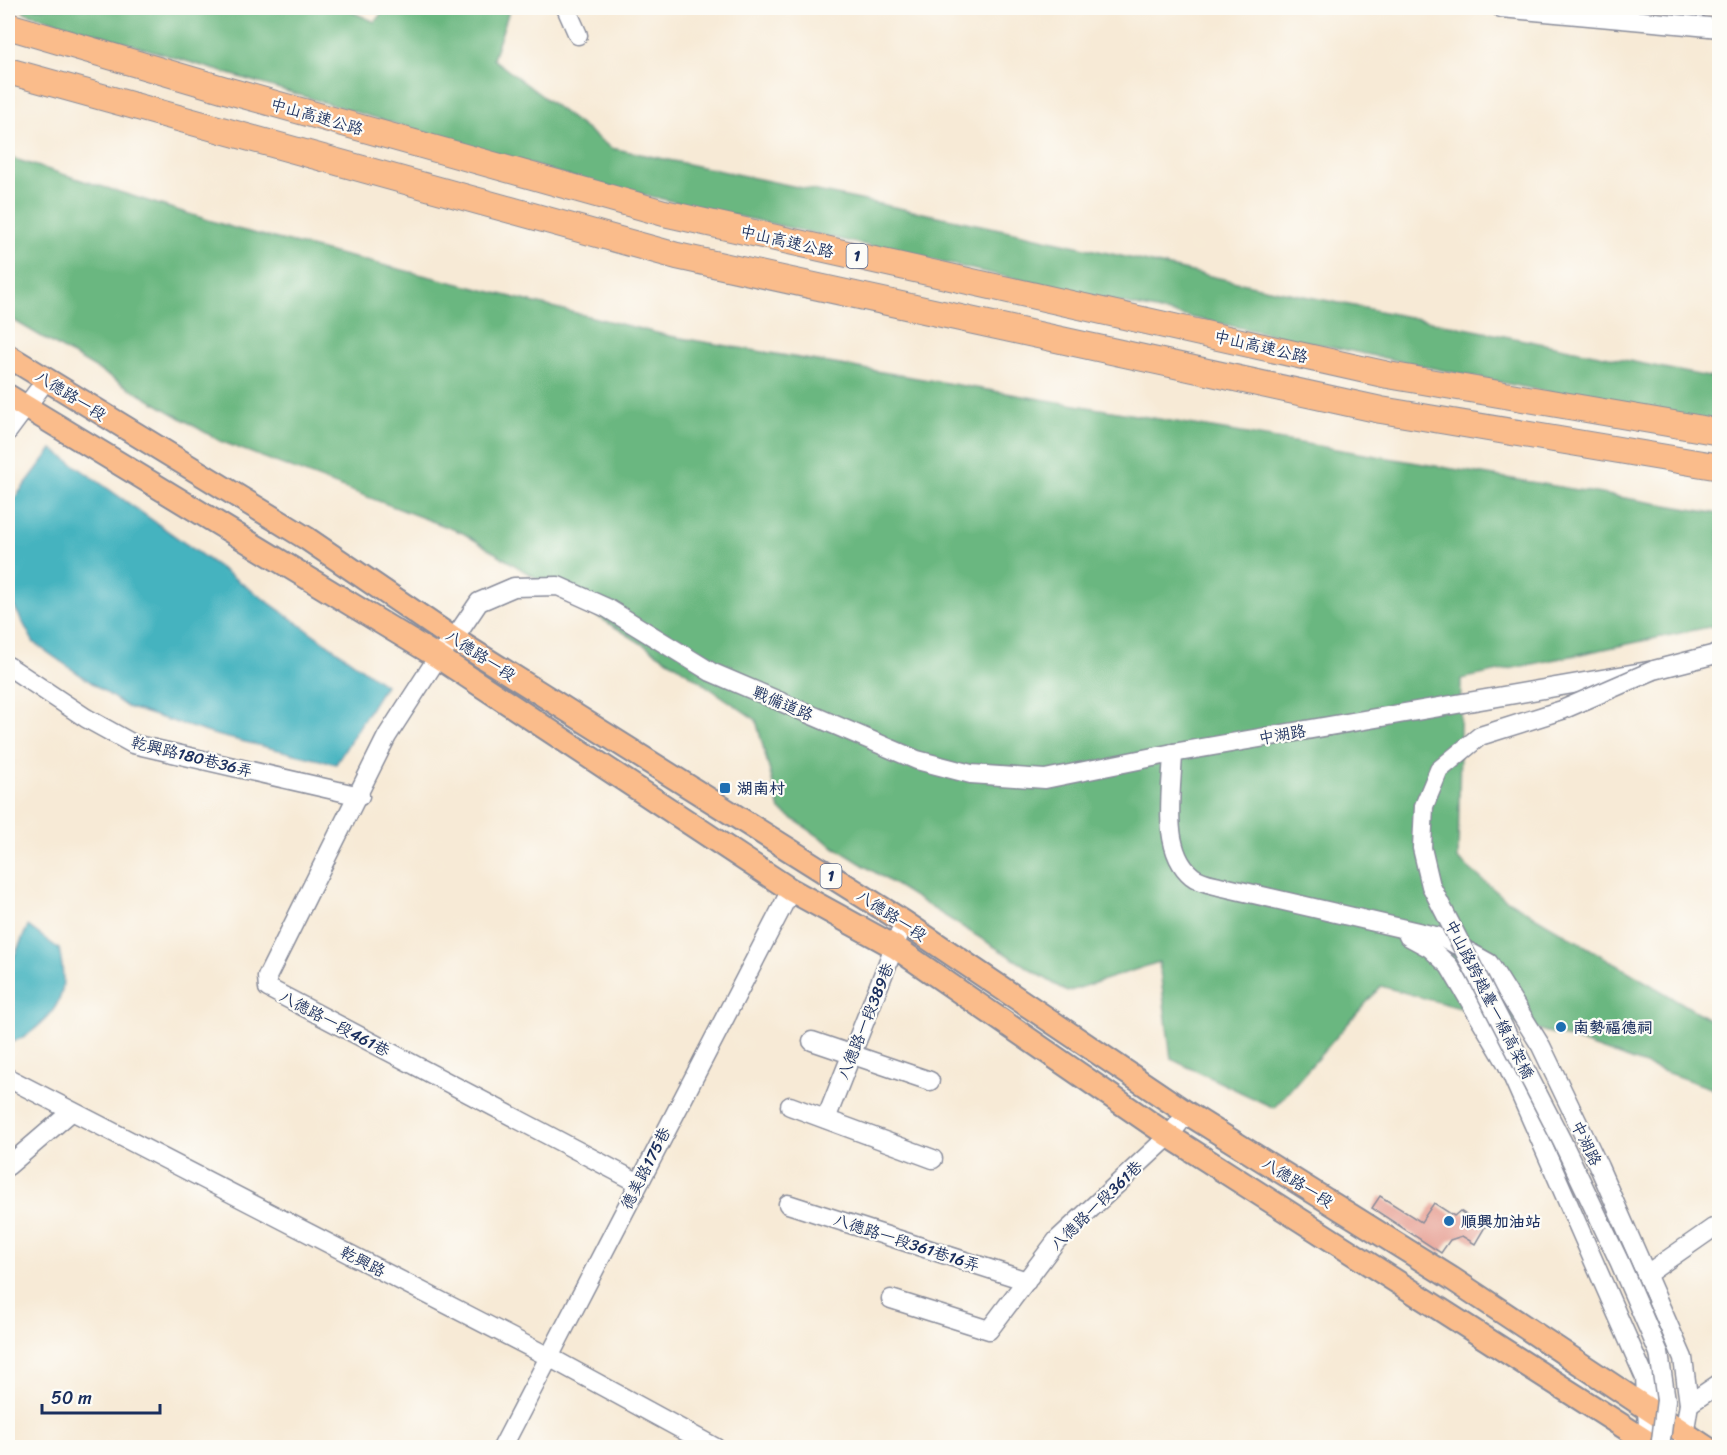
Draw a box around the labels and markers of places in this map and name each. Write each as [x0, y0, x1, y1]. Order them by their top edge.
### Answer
place label: 湖南村 [737, 774, 785, 803]
marker: 湖南村 [718, 781, 732, 795]
place label: 南勢福德祠 [1573, 1013, 1653, 1042]
marker: 南勢福德祠 [1554, 1020, 1568, 1034]
place label: 順興加油站 [1461, 1207, 1541, 1236]
marker: 順興加油站 [1442, 1214, 1456, 1228]

